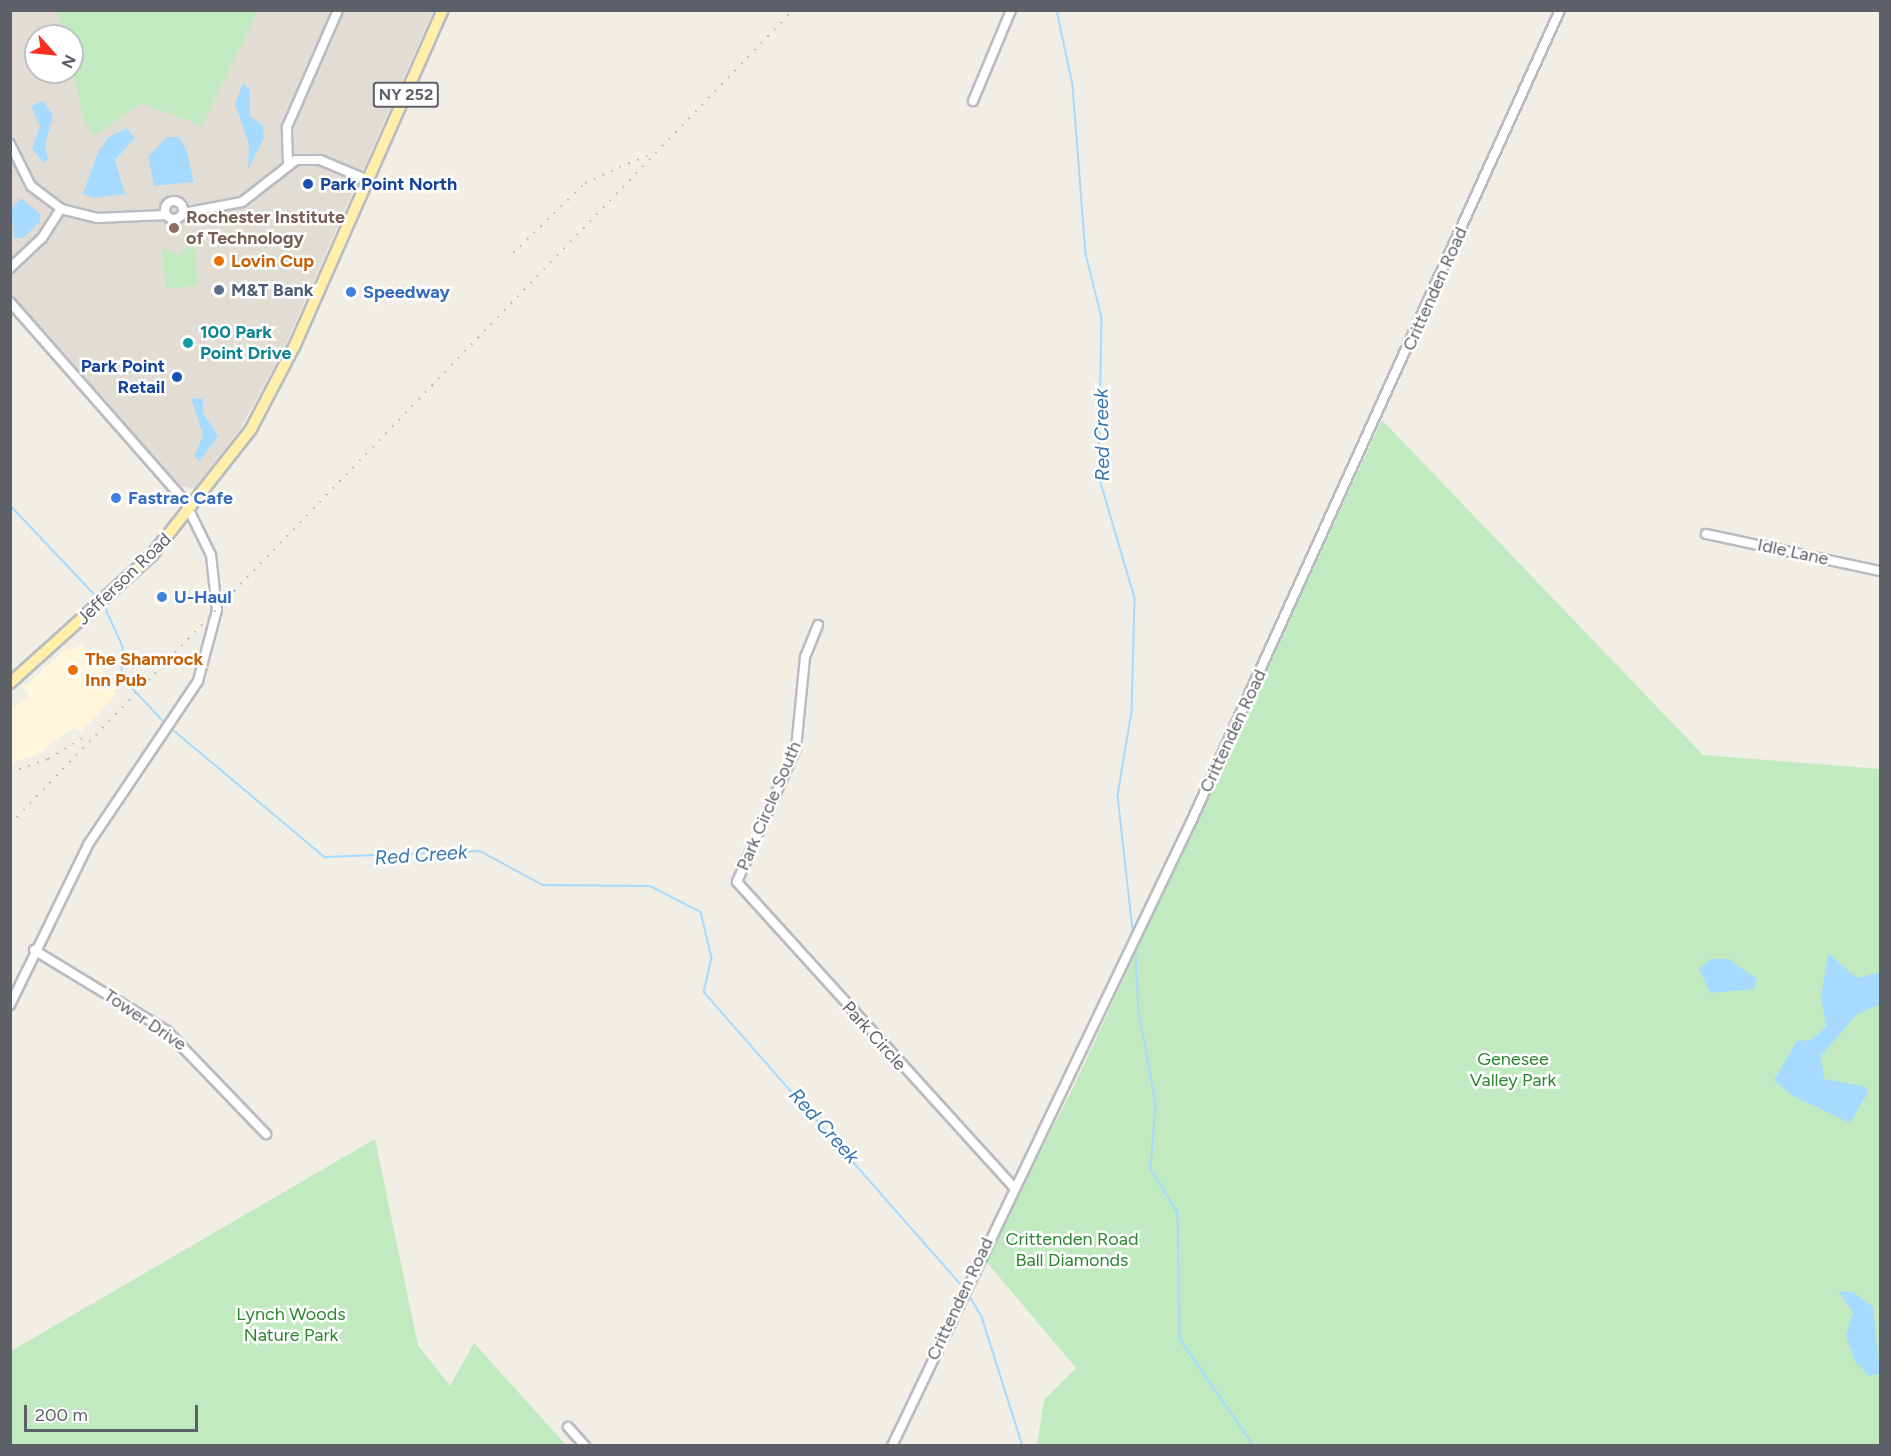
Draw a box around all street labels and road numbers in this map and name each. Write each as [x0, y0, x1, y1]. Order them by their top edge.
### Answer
road number: NY 252 [372, 82, 440, 108]
street label: Crittenden Road [1398, 224, 1472, 354]
street label: Jefferson Road [72, 529, 176, 629]
street label: Idle Lane [1756, 534, 1830, 570]
street label: Crittenden Road [1195, 666, 1271, 796]
street label: Park Circle South [732, 738, 806, 874]
street label: Tower Drive [100, 985, 190, 1055]
street label: Park Circle [837, 997, 911, 1075]
street label: Crittenden Road [922, 1234, 998, 1364]

